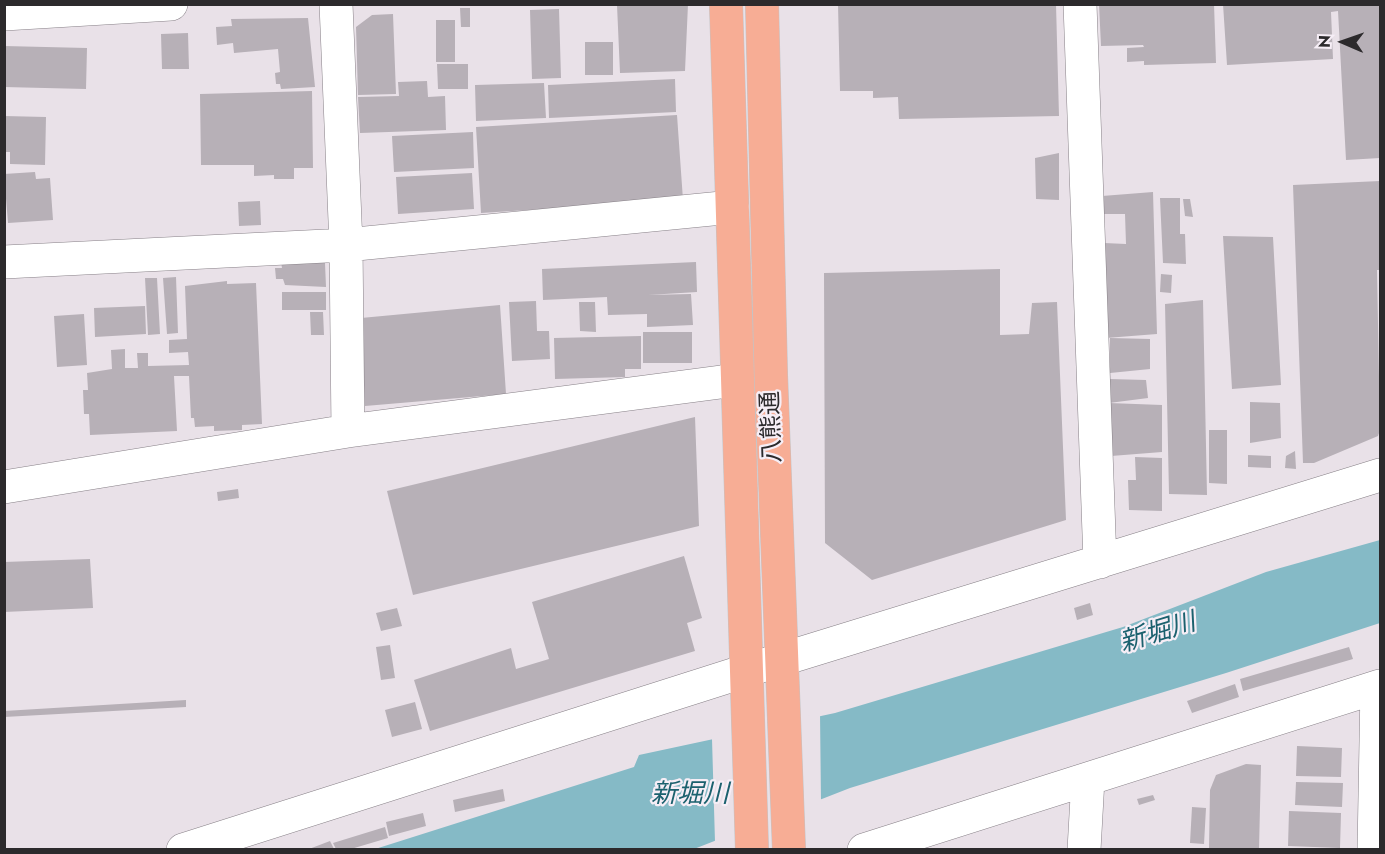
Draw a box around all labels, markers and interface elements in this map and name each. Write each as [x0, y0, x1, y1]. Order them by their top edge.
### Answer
north arrow [1313, 12, 1373, 72]
text: N [1313, 35, 1336, 48]
street label: 八熊通 [757, 391, 789, 463]
water label: 新堀川 [1116, 608, 1200, 660]
water label: 新堀川 [651, 780, 729, 812]

